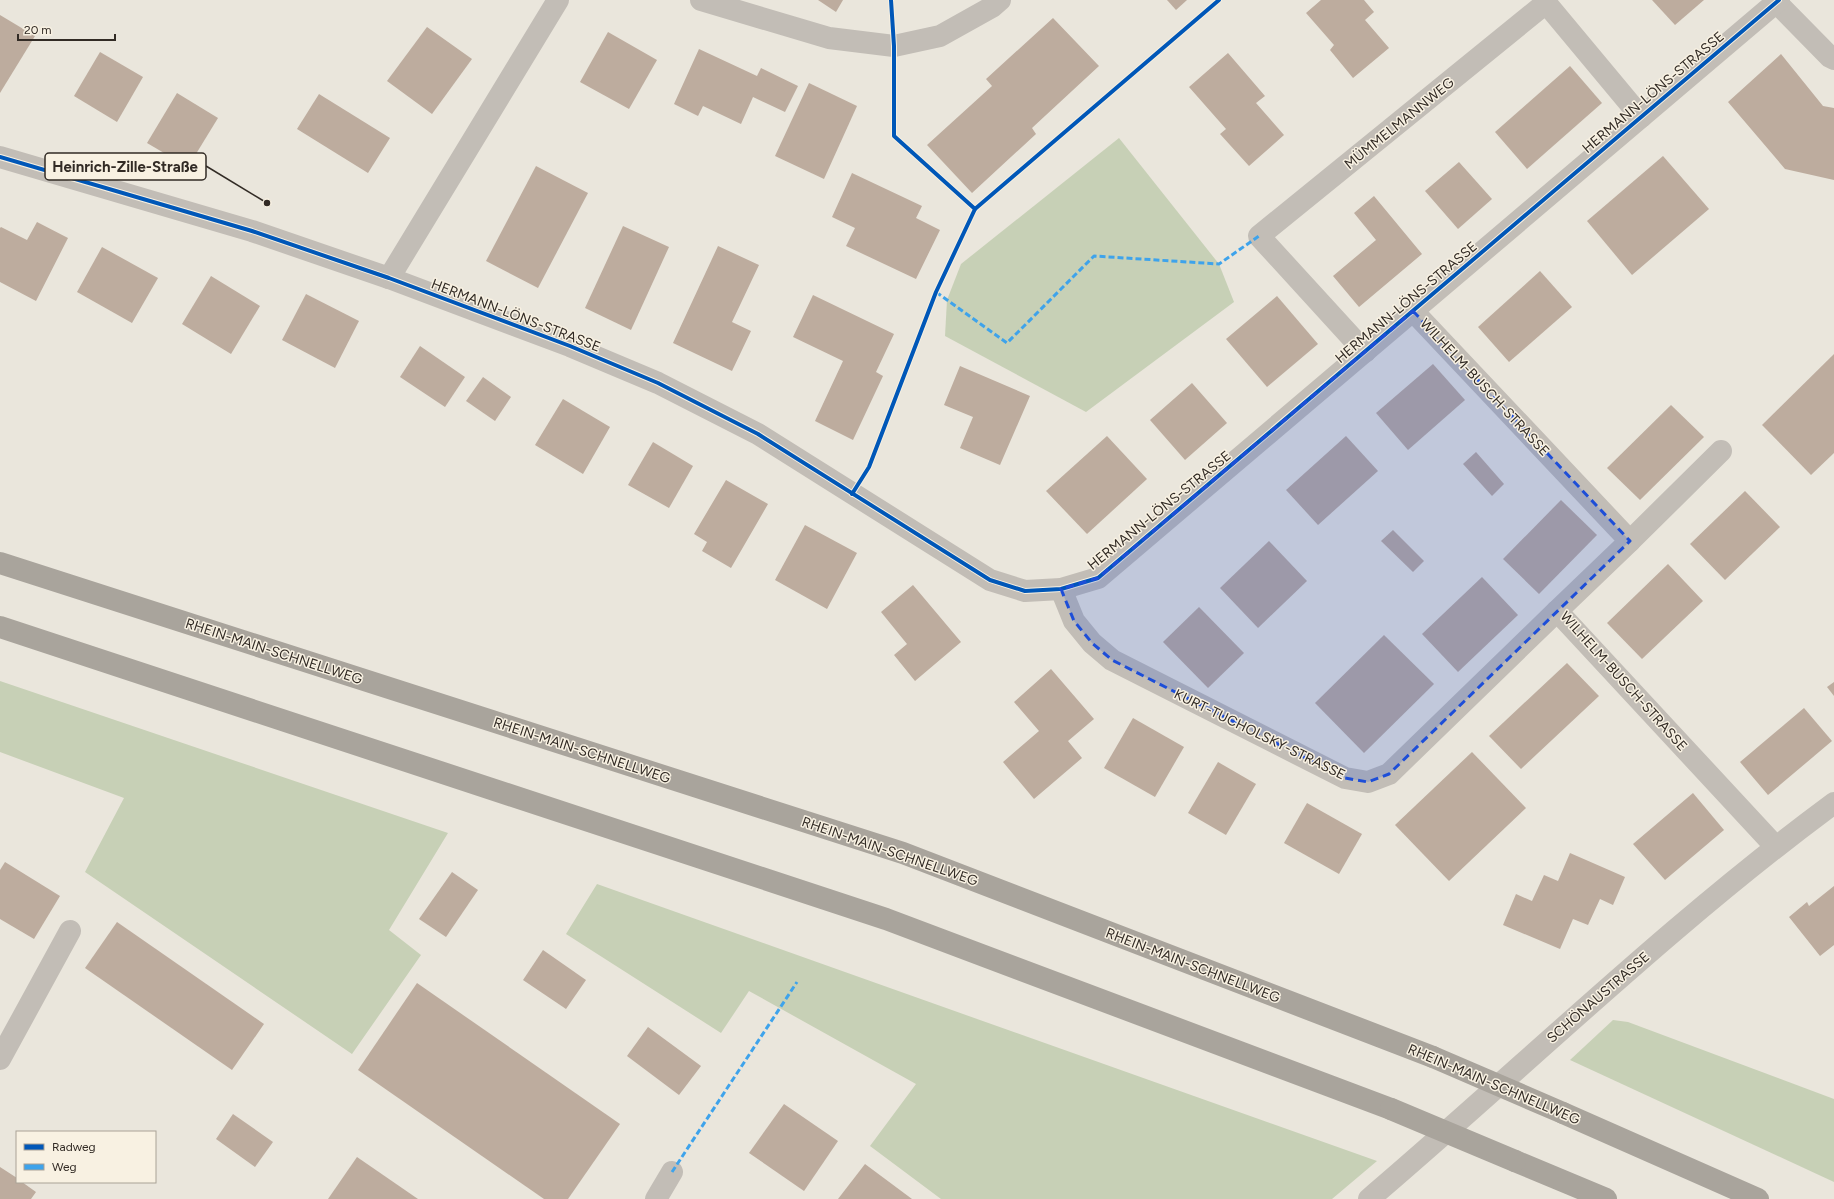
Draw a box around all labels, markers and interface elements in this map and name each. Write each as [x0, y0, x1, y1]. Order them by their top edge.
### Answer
scale bar [18, 16, 115, 42]
text: 20 m [24, 23, 52, 37]
street label: HERMANN-LÖNS-STRASSE [1579, 28, 1728, 157]
street label: MÜMMELMANNWEG [1341, 74, 1458, 173]
callout: Heinrich-Zille-Straße [45, 153, 206, 180]
text: Heinrich-Zille-Straße [52, 158, 199, 176]
street label: HERMANN-LÖNS-STRASSE [1332, 238, 1481, 367]
street label: HERMANN-LÖNS-STRASSE [429, 275, 603, 356]
street label: WILHELM-BUSCH-STRASSE [1416, 315, 1553, 460]
street label: HERMANN-LÖNS-STRASSE [1084, 447, 1235, 574]
street label: WILHELM-BUSCH-STRASSE [1556, 608, 1691, 755]
street label: RHEIN-MAIN-SCHNELLWEG [183, 615, 365, 688]
street label: KURT-TUCHOLSKY-STRASSE [1171, 685, 1348, 783]
street label: RHEIN-MAIN-SCHNELLWEG [491, 714, 673, 787]
street label: RHEIN-MAIN-SCHNELLWEG [800, 813, 980, 890]
street label: RHEIN-MAIN-SCHNELLWEG [1103, 924, 1283, 1007]
street label: SCHÖNAUSTRASSE [1544, 948, 1653, 1047]
street label: RHEIN-MAIN-SCHNELLWEG [1405, 1040, 1583, 1129]
legend [16, 1131, 156, 1183]
text: Radweg [52, 1140, 96, 1154]
text: Weg [52, 1160, 77, 1174]

